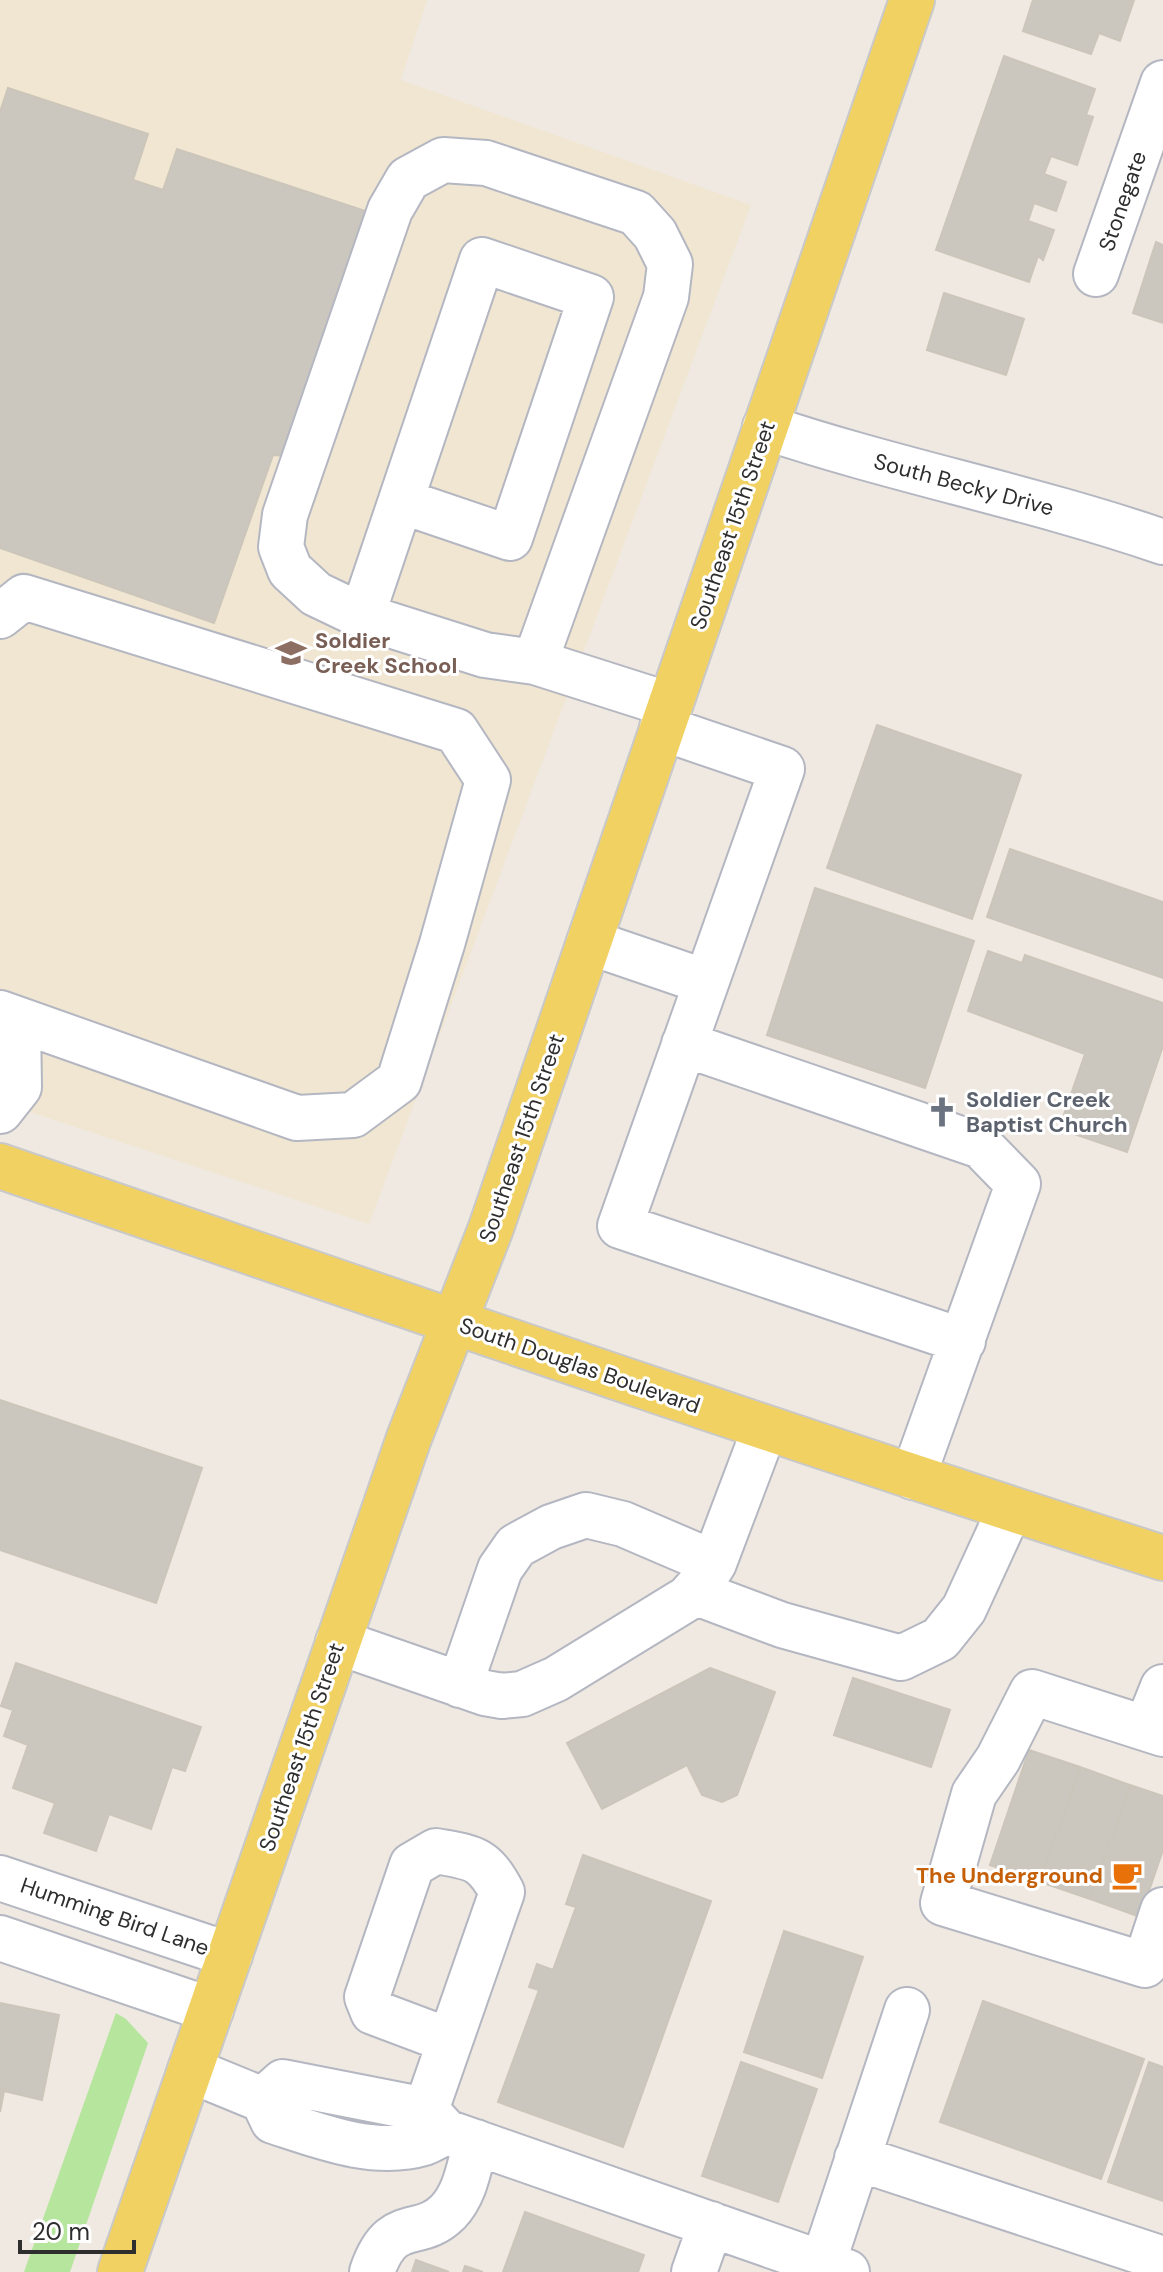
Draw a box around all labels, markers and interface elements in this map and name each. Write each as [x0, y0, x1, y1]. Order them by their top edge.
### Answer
street label: Stonegate [1092, 147, 1153, 255]
street label: Southeast 15th Street [683, 417, 782, 633]
street label: South Becky Drive [871, 447, 1057, 522]
place label: Soldier Creek School [315, 626, 457, 680]
school or university icon: Soldier Creek School [274, 636, 308, 670]
street label: Southeast 15th Street [472, 1030, 571, 1246]
place label: Soldier Creek Baptist Church [966, 1085, 1128, 1139]
church icon: Soldier Creek Baptist Church [925, 1095, 959, 1129]
street label: South Douglas Boulevard [456, 1311, 704, 1420]
street label: Southeast 15th Street [252, 1639, 351, 1855]
cafe icon: The Underground [1110, 1858, 1144, 1892]
place label: The Underground [916, 1861, 1103, 1890]
street label: Humming Bird Lane [17, 1871, 213, 1962]
scale bar [20, 2204, 134, 2254]
text: 20 m [32, 2216, 90, 2247]

